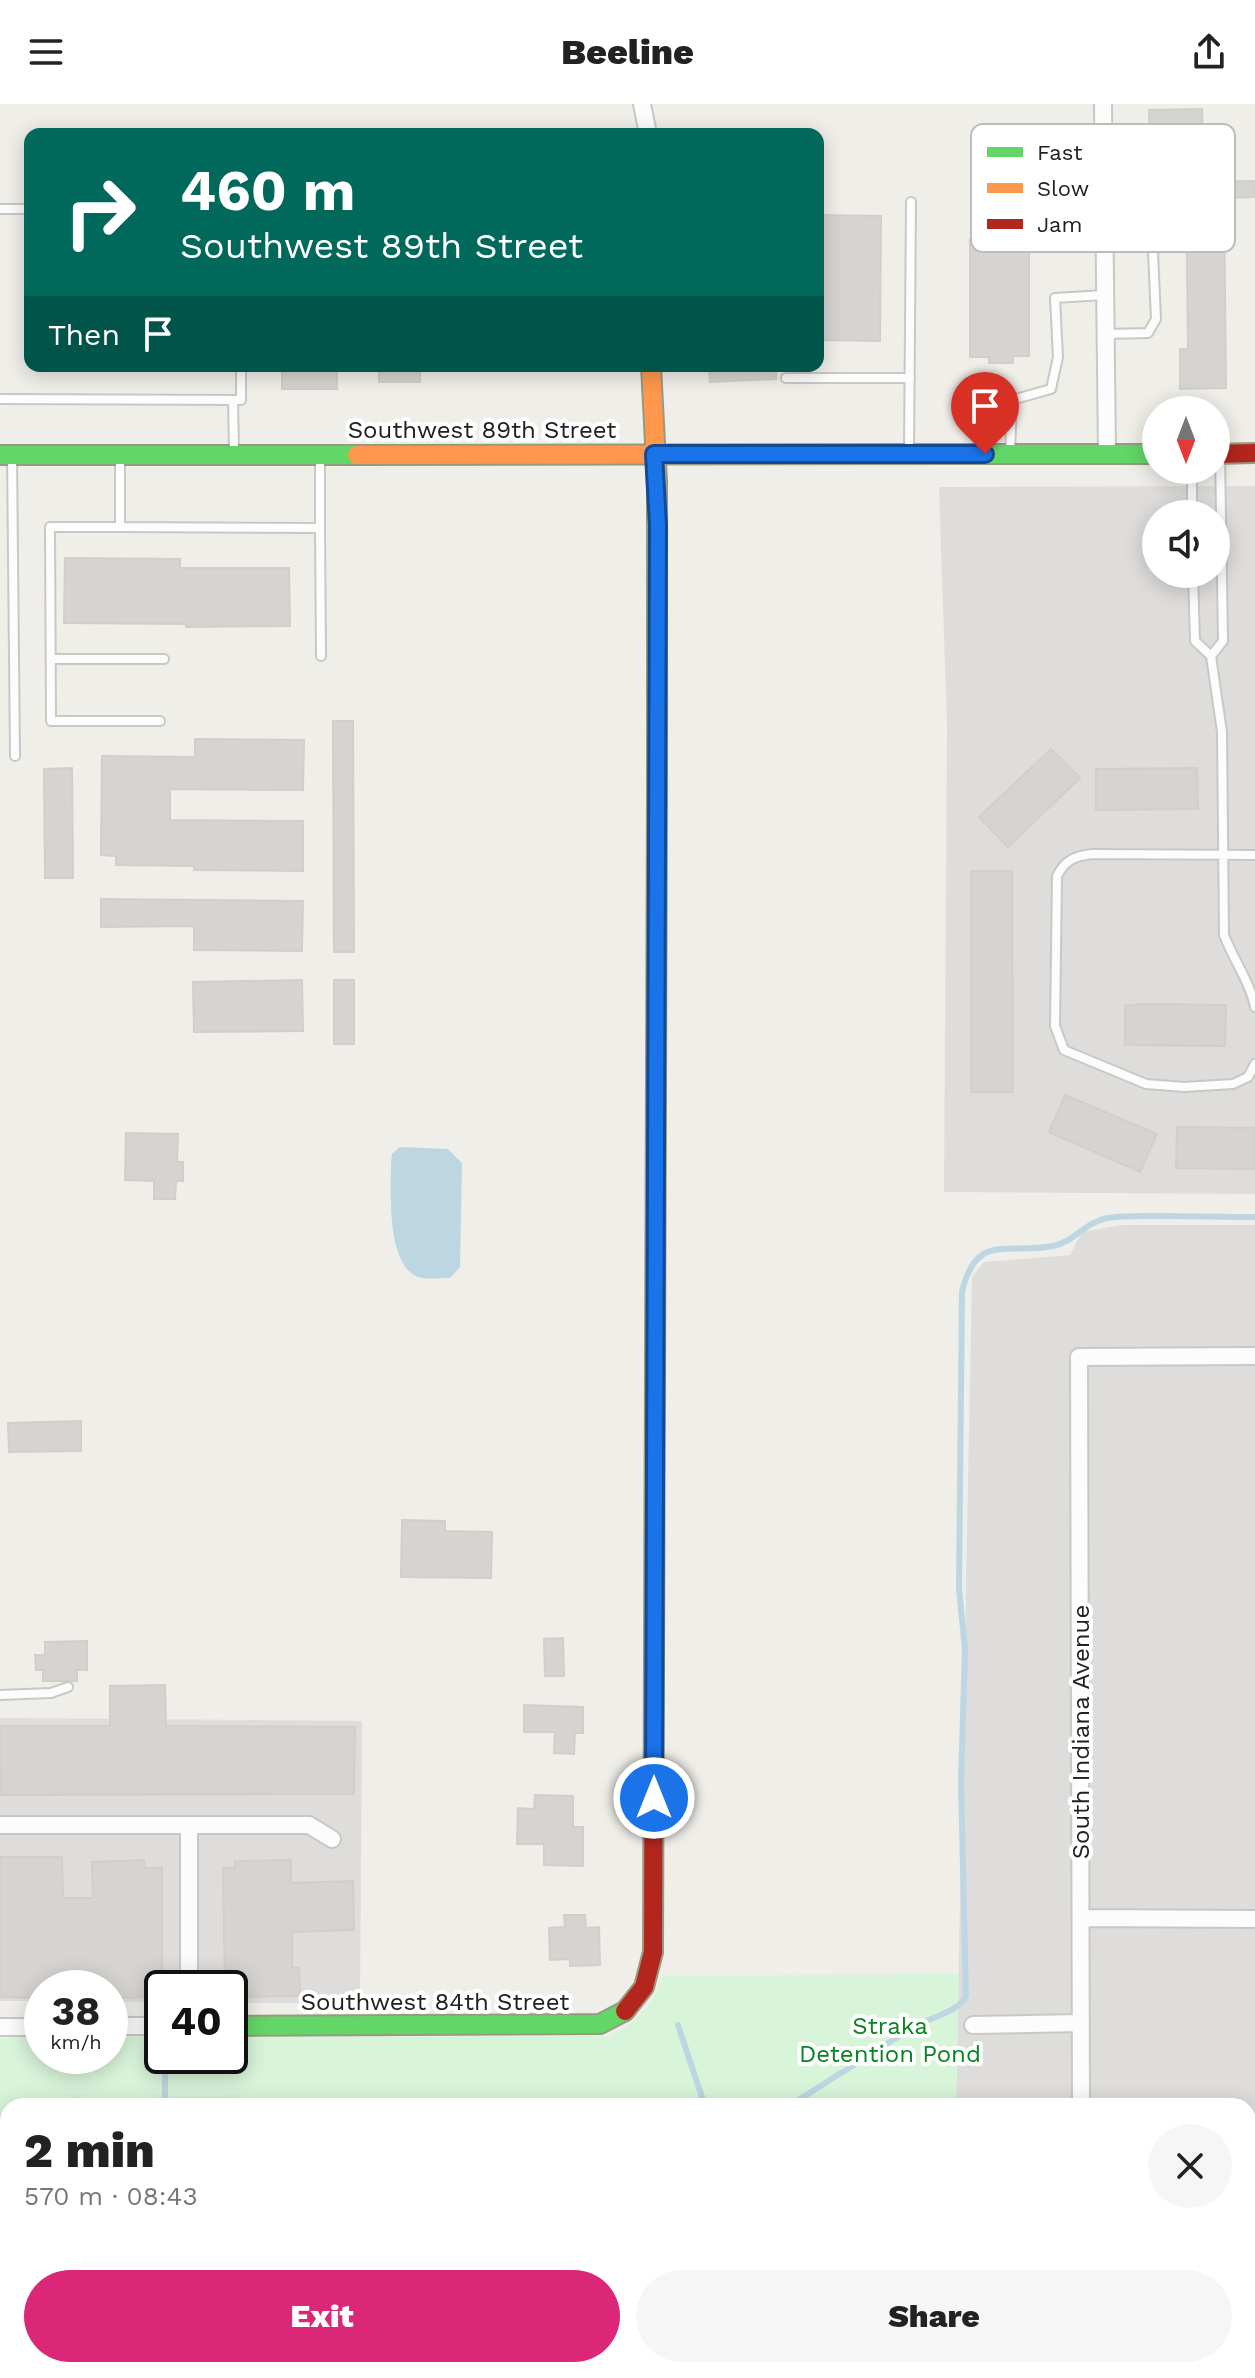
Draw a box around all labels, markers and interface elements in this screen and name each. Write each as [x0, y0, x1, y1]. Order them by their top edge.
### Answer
icon: menu [24, 30, 68, 74]
icon: share [1187, 30, 1231, 74]
text: Beeline [561, 31, 694, 73]
legend [971, 124, 1235, 252]
text: Fast [1037, 140, 1083, 165]
text: 460 m [180, 158, 355, 224]
icon: right [48, 160, 152, 264]
text: Slow [1037, 176, 1089, 201]
text: Jam [1037, 212, 1082, 237]
text: Southwest 89th Street [180, 225, 583, 267]
icon: arrive [136, 312, 180, 356]
text: Then [48, 317, 120, 352]
pin [951, 372, 1019, 454]
icon: arrive [963, 384, 1007, 428]
north arrow [1142, 396, 1230, 484]
map controls [1142, 396, 1230, 588]
street label: Southwest 89th Street [348, 416, 616, 444]
button: sound [1142, 500, 1230, 588]
street label: South Indiana Avenue [1067, 1605, 1095, 1859]
position arrow [612, 1756, 696, 1840]
speed limit sign: 40 [144, 1970, 248, 2074]
text: 38 [52, 1988, 100, 2035]
street label: Southwest 84th Street [301, 1988, 569, 2016]
park label: Straka Detention Pond [799, 2012, 981, 2068]
text: km/h [50, 2030, 102, 2054]
text: 2 min [24, 2122, 155, 2179]
button: close [1148, 2124, 1232, 2208]
text: 570 m · 08:43 [24, 2181, 198, 2211]
button: Exit [24, 2270, 620, 2362]
button: Share [636, 2270, 1232, 2362]

